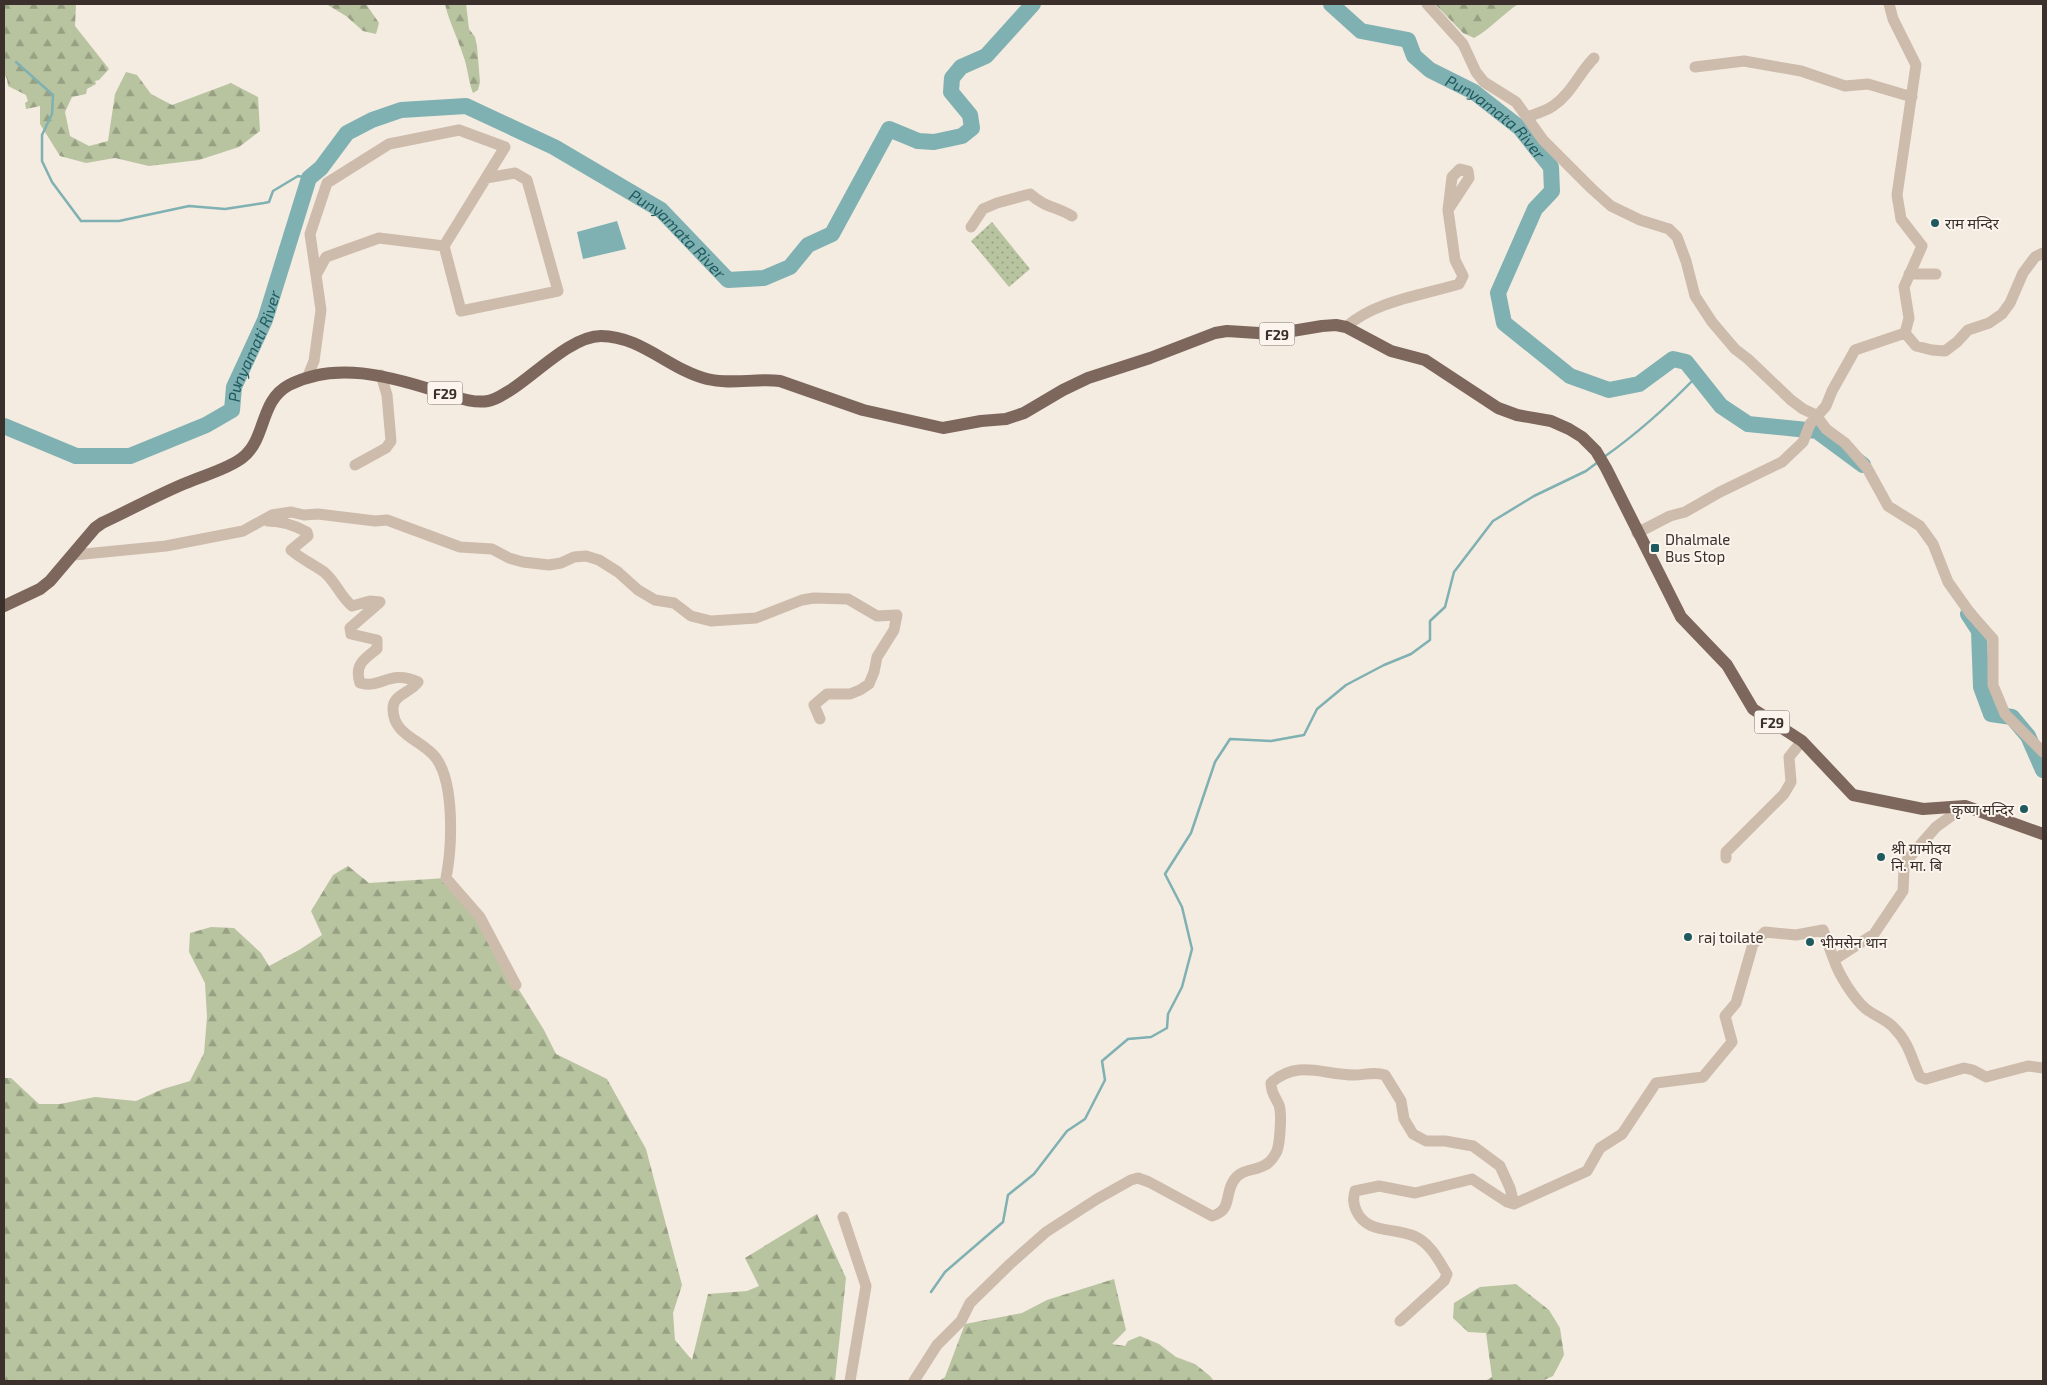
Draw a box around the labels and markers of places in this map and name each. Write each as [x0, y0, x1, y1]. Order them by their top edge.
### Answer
place label: राम मन्दिर [1945, 214, 2000, 232]
marker: राम मन्दिर [1929, 217, 1941, 229]
place label: Dhalmale Bus Stop [1665, 530, 1730, 565]
marker: Dhalmale Bus Stop [1649, 542, 1661, 554]
place label: कृष्ण मन्दिर [1952, 800, 2015, 820]
marker: कृष्ण मन्दिर [2018, 803, 2030, 815]
place label: श्री ग्रामोदय नि. मा. बि [1891, 839, 1951, 874]
marker: श्री ग्रामोदय नि. मा. बि [1875, 851, 1887, 863]
place label: raj toilate [1698, 928, 1764, 947]
marker: raj toilate [1682, 931, 1694, 943]
place label: भीमसेन थान [1820, 933, 1888, 951]
marker: भीमसेन थान [1804, 936, 1816, 948]

